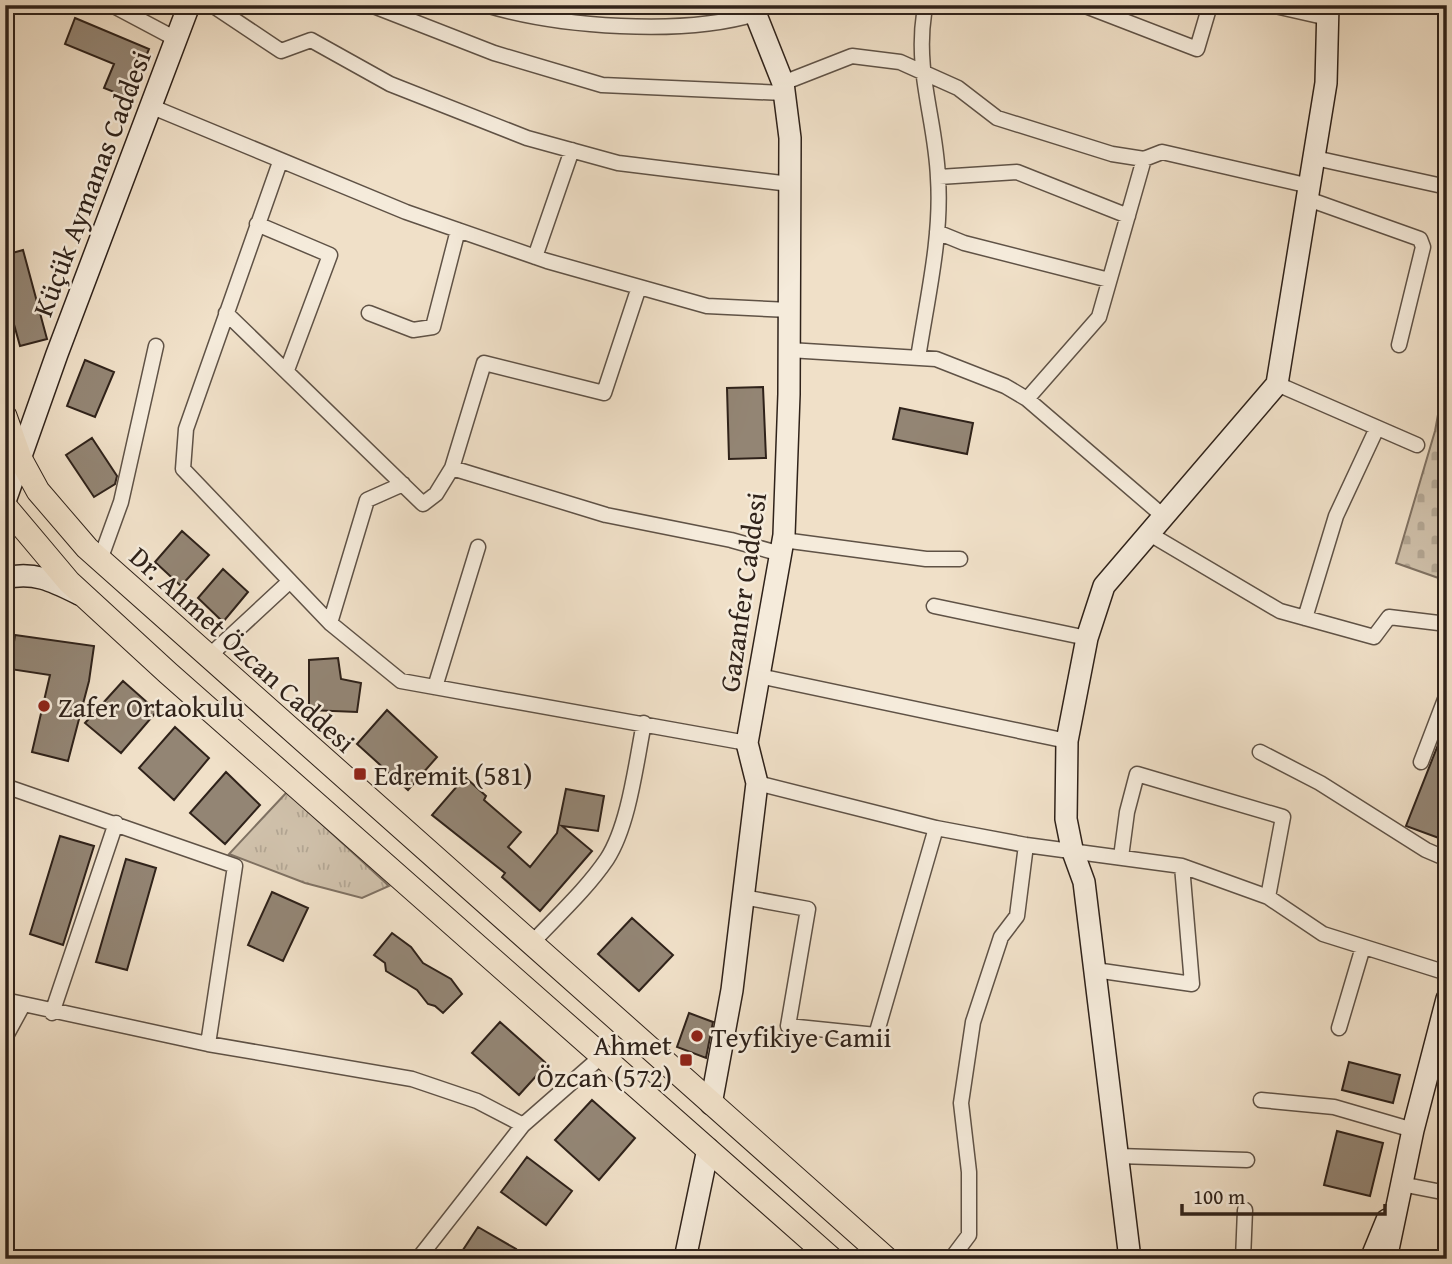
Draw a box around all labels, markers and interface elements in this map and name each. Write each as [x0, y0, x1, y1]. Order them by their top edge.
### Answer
street label: Küçük Aymanas Caddesi [21, 44, 161, 322]
street label: Gazanfer Caddesi [708, 489, 776, 694]
street label: Dr. Ahmet Özcan Caddesi [121, 536, 365, 762]
place label: Zafer Ortaokulu [58, 686, 244, 727]
marker: Zafer Ortaokulu [36, 698, 52, 714]
place label: Edremit (581) [374, 754, 533, 795]
marker: Edremit (581) [352, 766, 368, 782]
place label: Teyfikiye Camii [711, 1016, 891, 1057]
place label: Ahmet Özcan (572) [537, 1024, 672, 1097]
marker: Teyfikiye Camii [689, 1028, 705, 1044]
marker: Ahmet Özcan (572) [678, 1052, 694, 1068]
scale bar [1182, 1173, 1386, 1217]
text: 100 m [1193, 1181, 1245, 1212]

